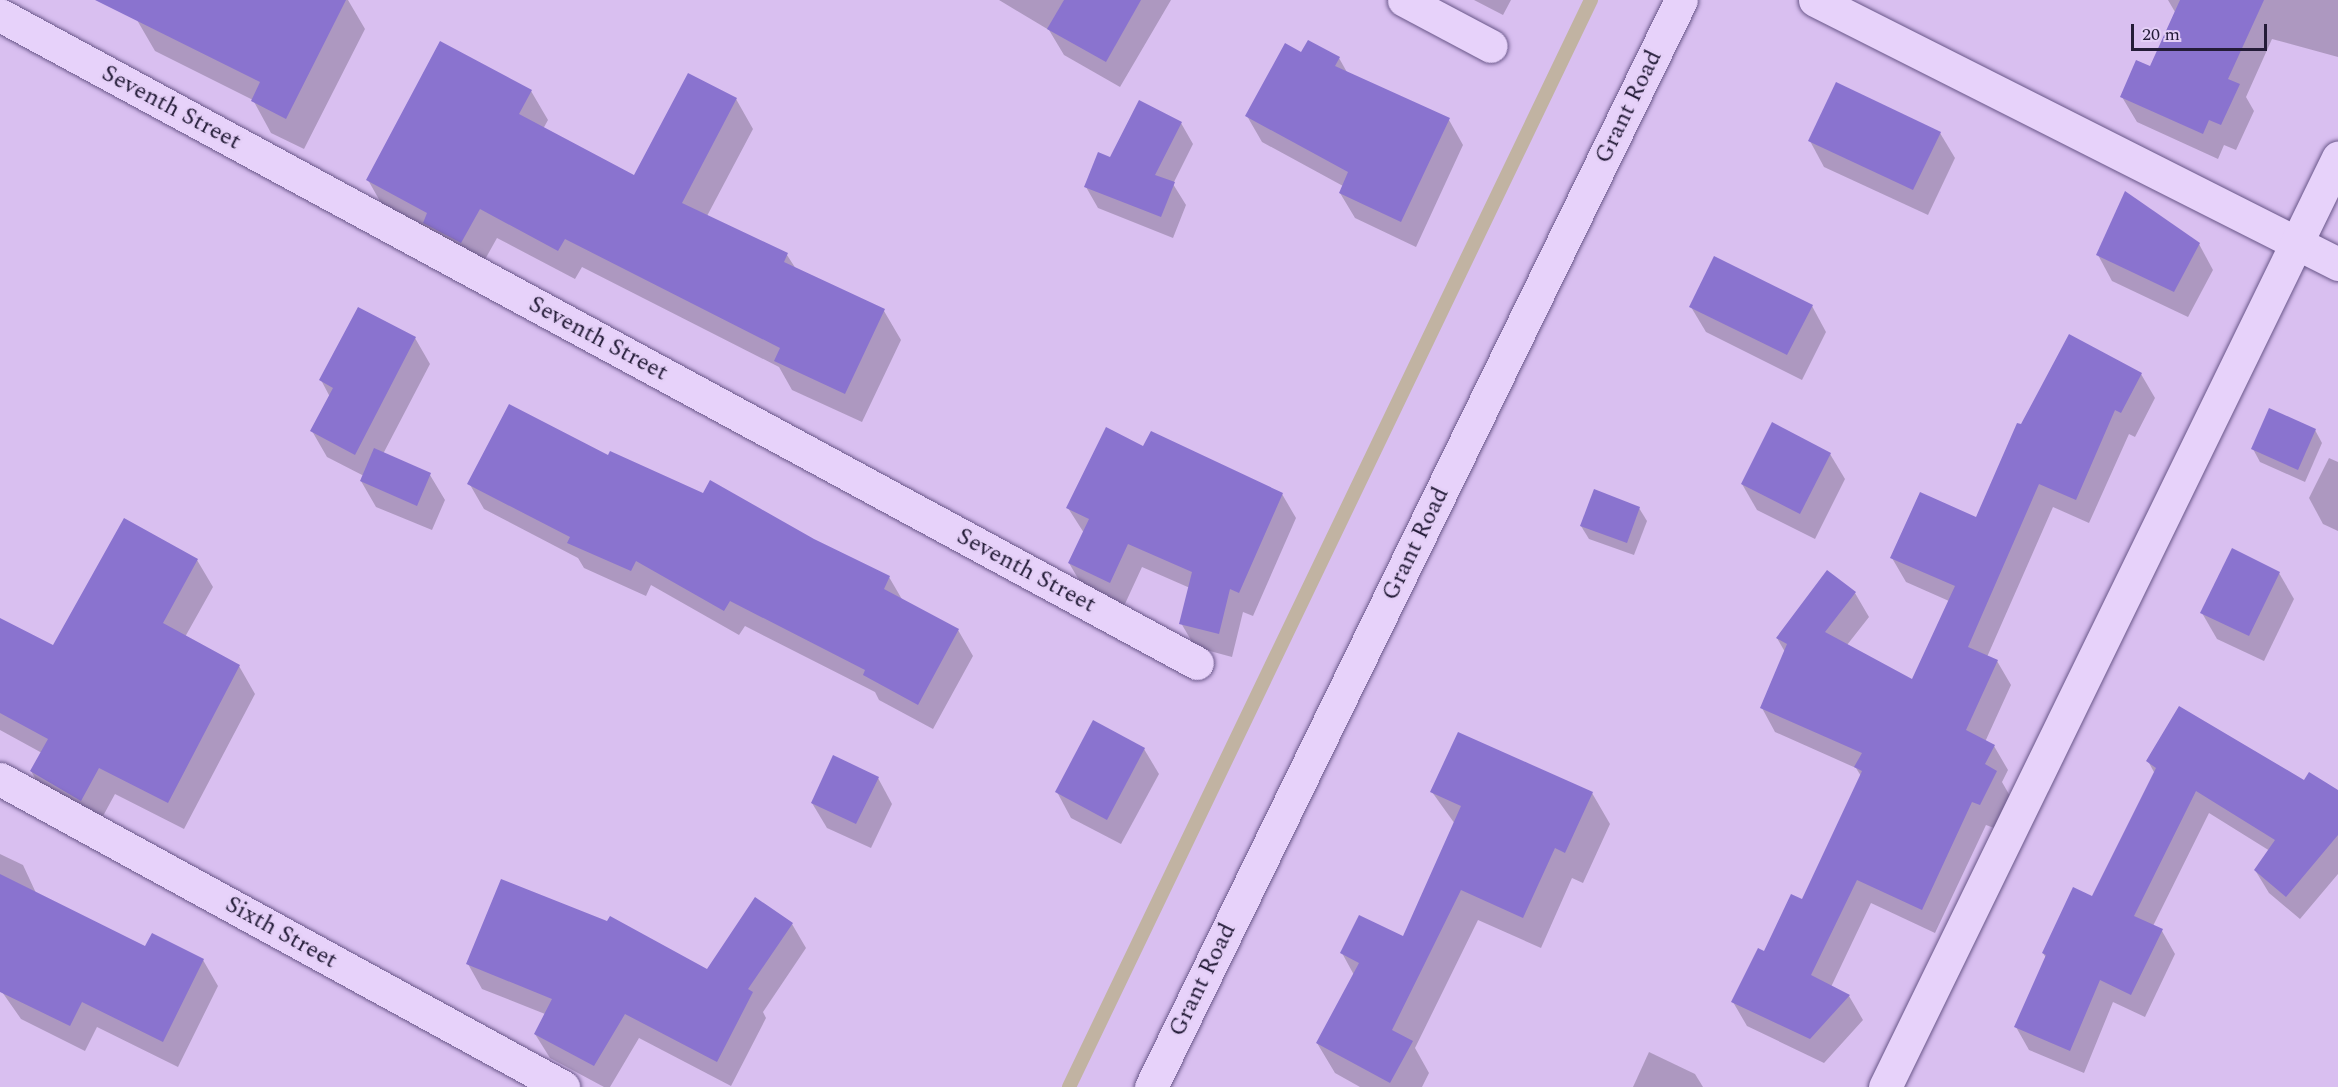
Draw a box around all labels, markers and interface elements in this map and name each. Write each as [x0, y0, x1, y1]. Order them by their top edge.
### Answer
scale bar [2134, 12, 2270, 50]
text: 20 m [2142, 21, 2180, 48]
street label: Grant Road [1589, 46, 1669, 168]
street label: Seventh Street [97, 59, 245, 157]
street label: Seventh Street [524, 290, 672, 388]
street label: Grant Road [1376, 483, 1456, 605]
street label: Seventh Street [952, 522, 1100, 620]
street label: Sixth Street [220, 890, 342, 976]
street label: Grant Road [1163, 919, 1243, 1041]

